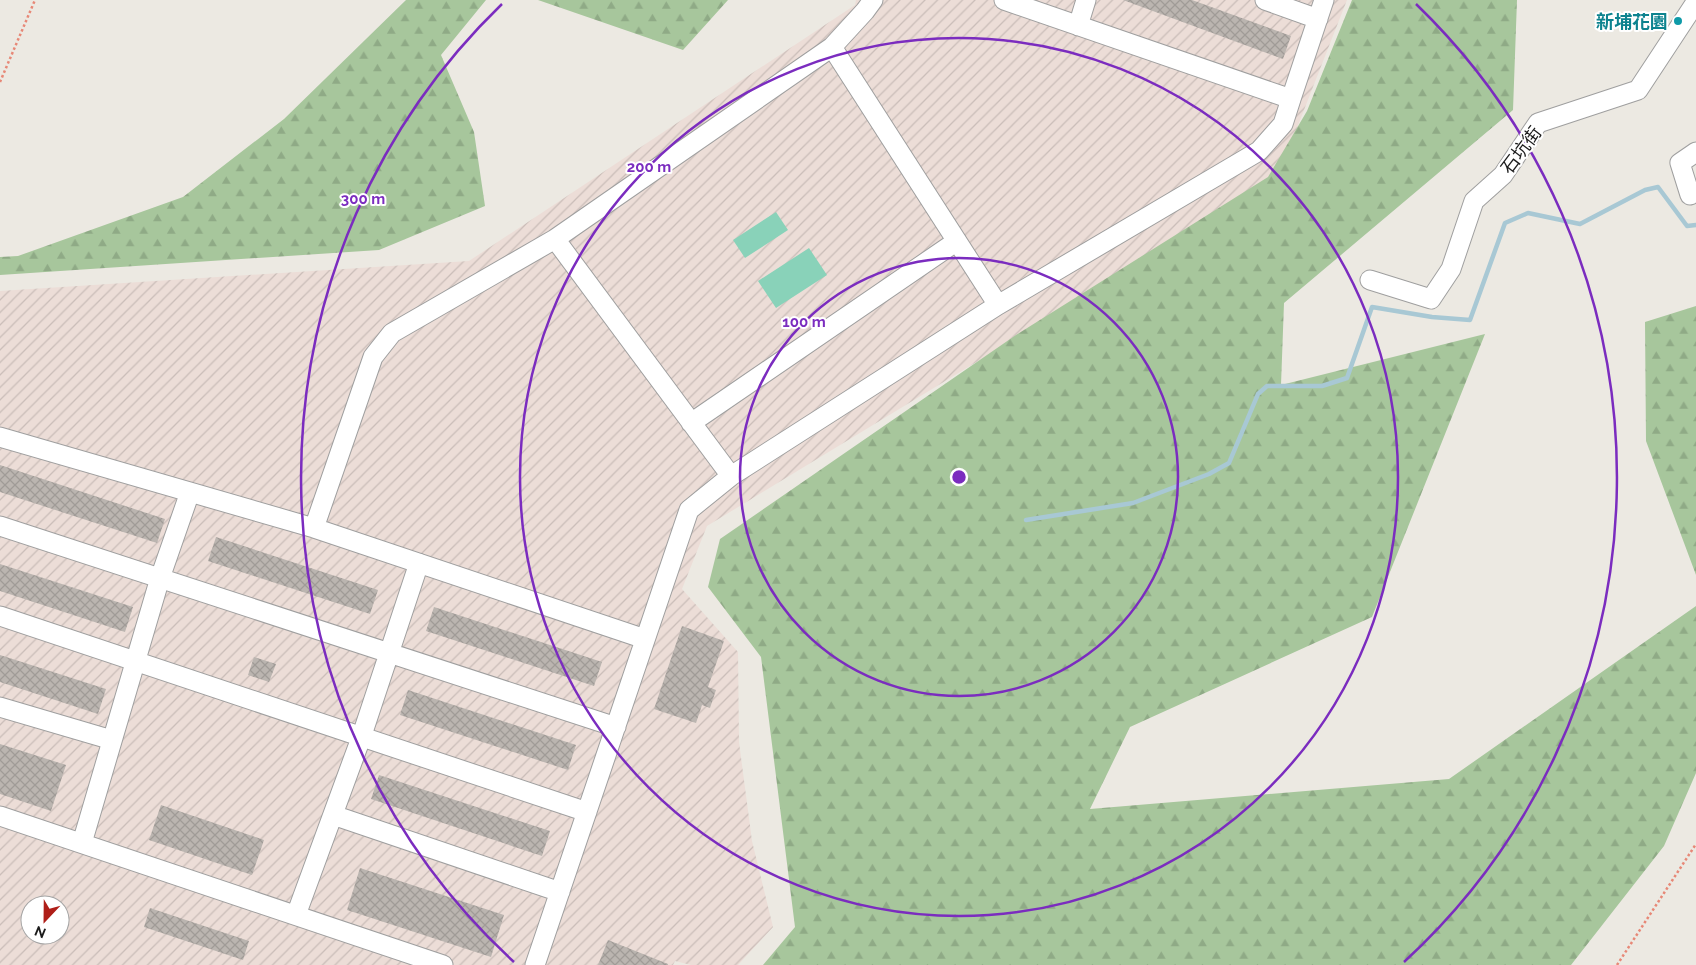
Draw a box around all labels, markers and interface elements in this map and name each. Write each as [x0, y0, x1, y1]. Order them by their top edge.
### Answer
place label: 新埔花園 [1596, 11, 1668, 32]
marker: 新埔花園 [1672, 15, 1684, 27]
street label: 石坑街 [1496, 122, 1546, 178]
text: 200 m [627, 158, 671, 176]
text: 300 m [341, 190, 385, 208]
text: 100 m [782, 313, 826, 331]
centre of rings [950, 468, 968, 486]
north arrow [20, 895, 70, 945]
text: N [32, 923, 48, 941]

